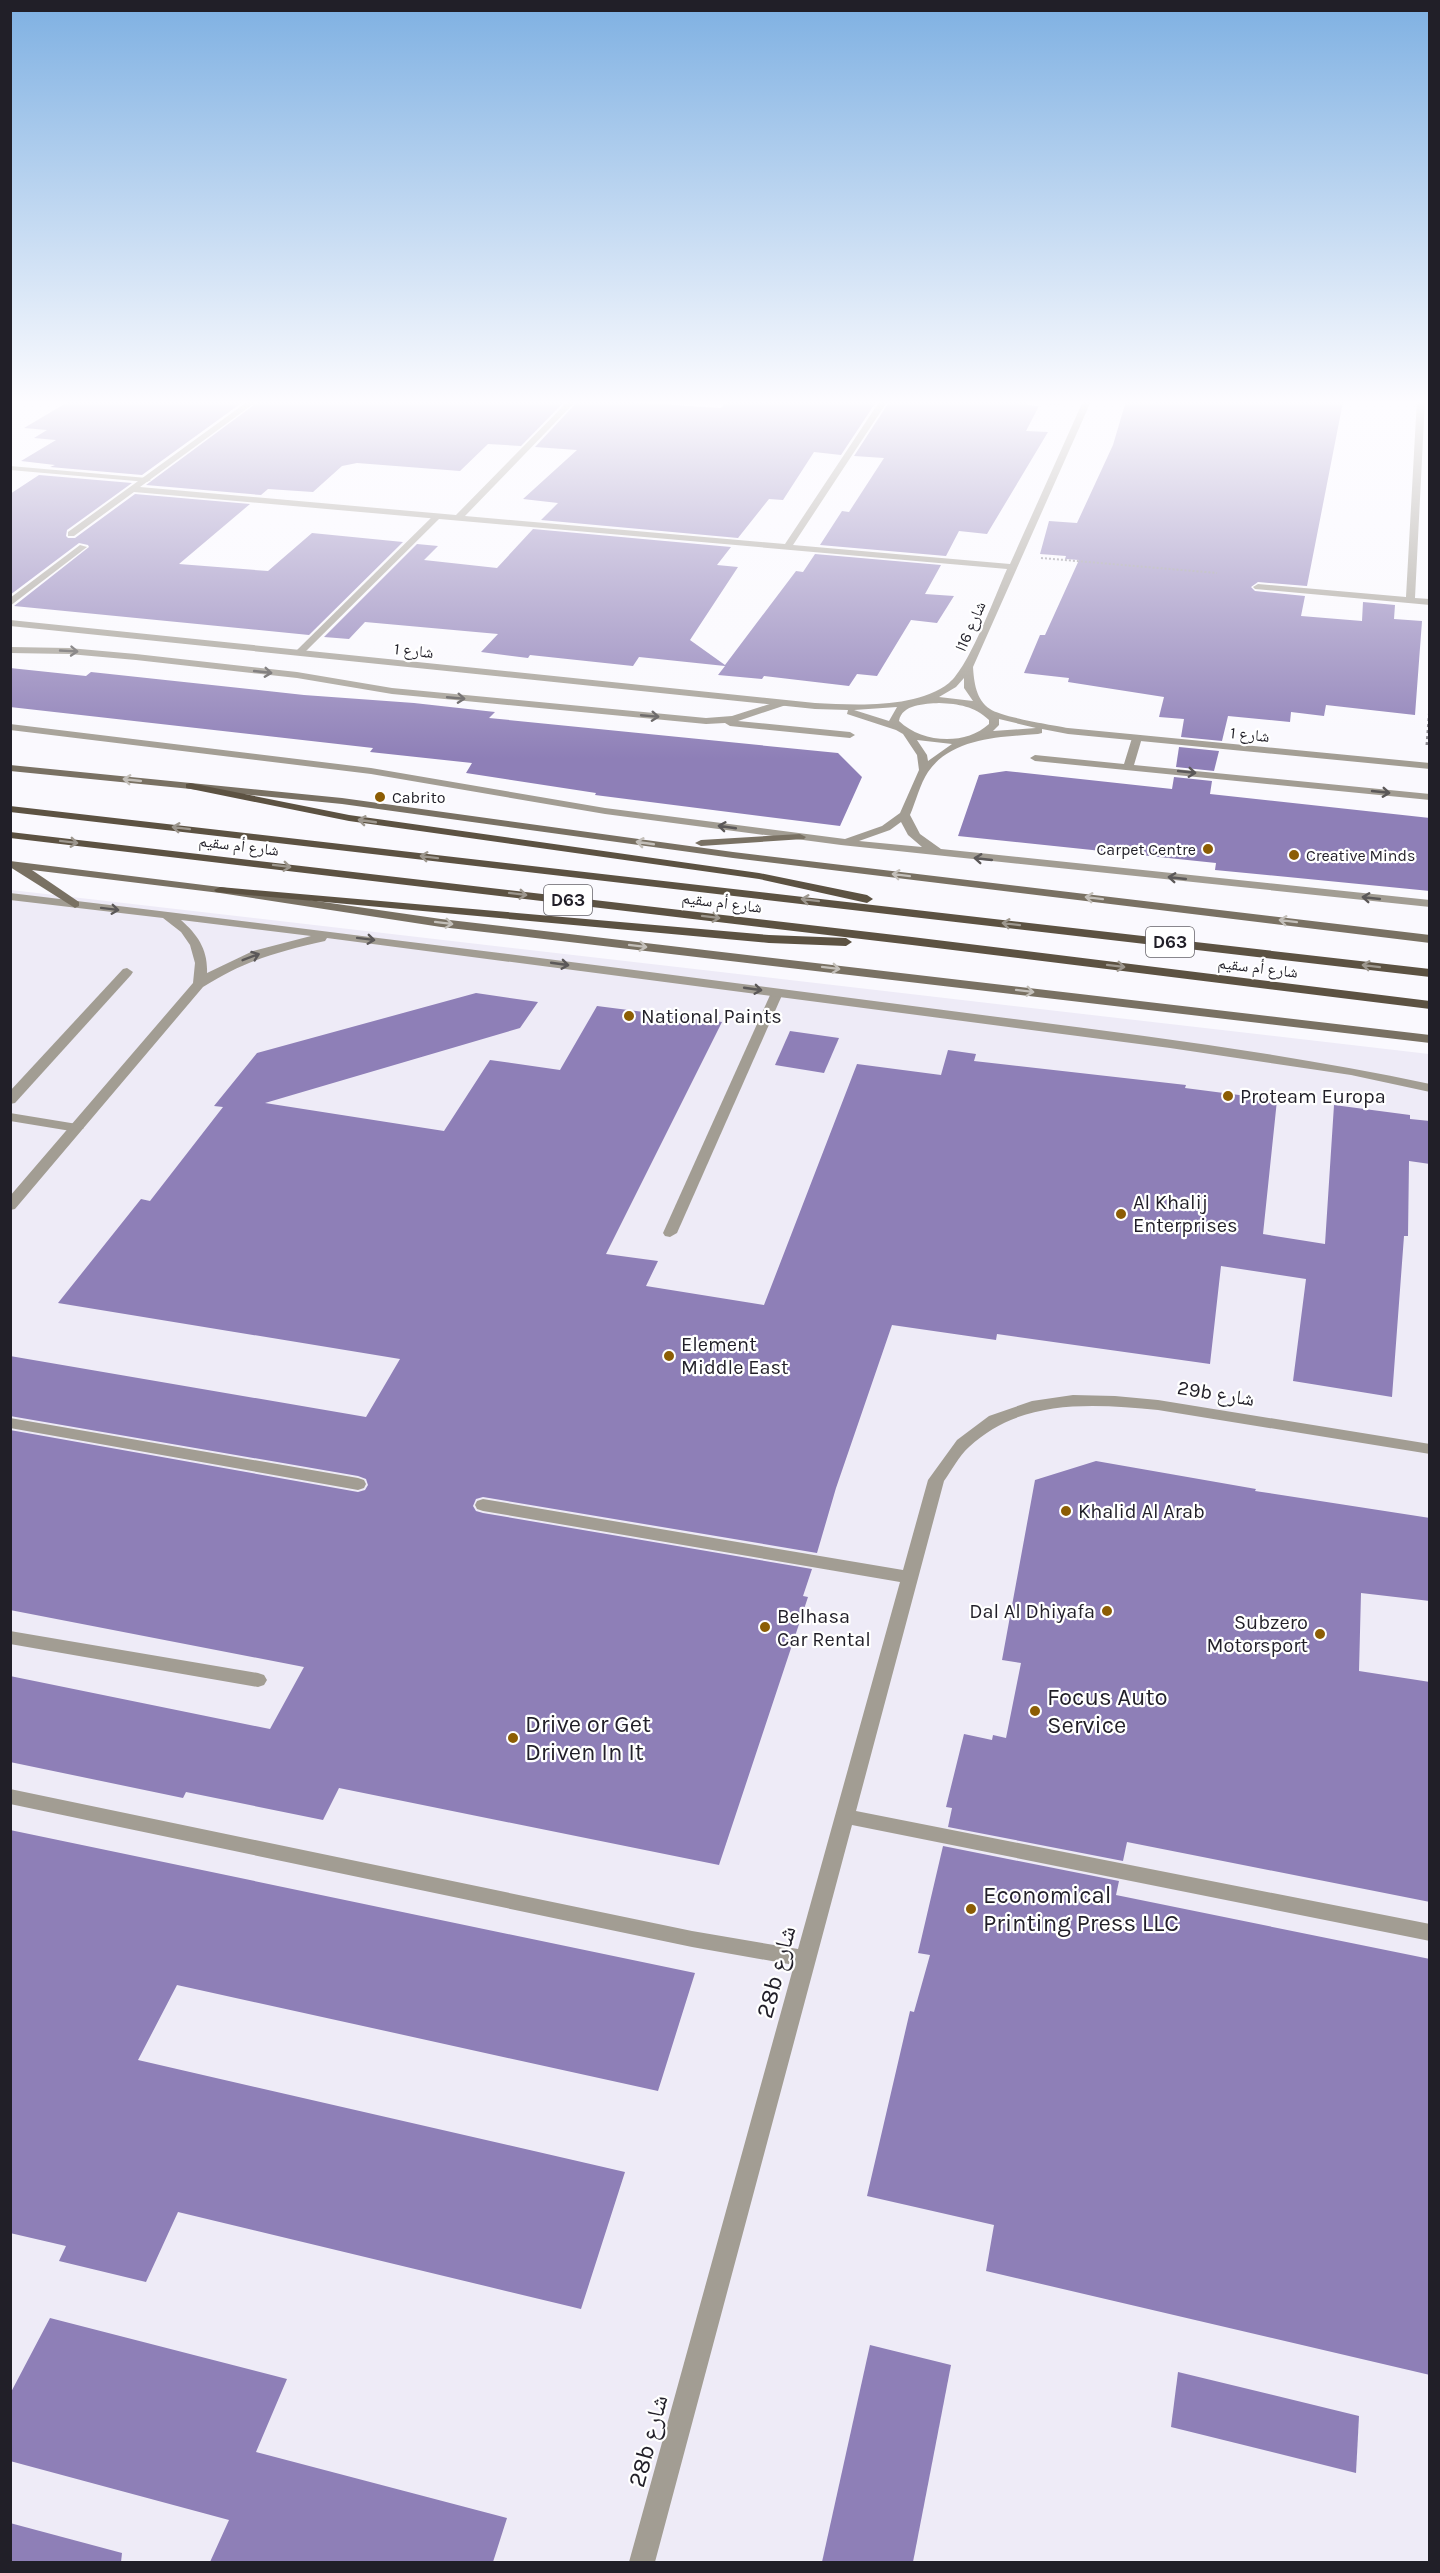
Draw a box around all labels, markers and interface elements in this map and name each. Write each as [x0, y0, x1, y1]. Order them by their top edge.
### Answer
street label: شارع 16ا [951, 598, 991, 654]
street label: شارع 1 [393, 639, 435, 663]
one-way arrow [58, 646, 78, 657]
one-way arrow [252, 666, 272, 677]
one-way arrow [446, 693, 465, 704]
one-way arrow [640, 711, 660, 722]
street label: شارع 1 [1229, 723, 1271, 747]
one-way arrow [1176, 767, 1196, 778]
one-way arrow [123, 774, 143, 785]
one-way arrow [1370, 787, 1390, 798]
place label: Cabrito [392, 788, 445, 807]
marker: Cabrito [373, 790, 387, 804]
one-way arrow [358, 815, 378, 826]
one-way arrow [172, 822, 192, 833]
one-way arrow [718, 822, 738, 833]
street label: شارع أم سقيم [198, 831, 280, 861]
one-way arrow [58, 837, 78, 848]
one-way arrow [636, 837, 655, 848]
place label: Carpet Centre [1097, 840, 1196, 859]
marker: Carpet Centre [1201, 842, 1215, 856]
place label: Creative Minds [1306, 846, 1415, 865]
marker: Creative Minds [1287, 848, 1301, 862]
one-way arrow [419, 851, 439, 862]
one-way arrow [974, 853, 994, 864]
one-way arrow [272, 861, 292, 872]
one-way arrow [891, 869, 911, 880]
one-way arrow [1168, 873, 1188, 884]
road number: D63 [544, 885, 592, 915]
street label: شارع أم سقيم [681, 888, 763, 918]
one-way arrow [507, 889, 527, 900]
one-way arrow [1085, 892, 1105, 903]
one-way arrow [1362, 892, 1382, 903]
one-way arrow [801, 894, 821, 905]
one-way arrow [100, 903, 120, 914]
one-way arrow [701, 912, 721, 923]
one-way arrow [1279, 916, 1299, 927]
one-way arrow [434, 917, 453, 928]
one-way arrow [1001, 918, 1021, 929]
road number: D63 [1146, 927, 1194, 957]
one-way arrow [356, 934, 376, 945]
one-way arrow [627, 940, 647, 951]
one-way arrow [241, 950, 260, 961]
street label: شارع أم سقيم [1217, 953, 1299, 983]
one-way arrow [549, 959, 569, 970]
one-way arrow [1362, 960, 1382, 971]
one-way arrow [1105, 961, 1125, 972]
one-way arrow [821, 963, 841, 974]
one-way arrow [743, 984, 763, 995]
one-way arrow [1015, 986, 1034, 997]
place label: National Paints [641, 1005, 782, 1028]
marker: National Paints [622, 1009, 636, 1023]
place label: Proteam Europa [1240, 1085, 1386, 1108]
marker: Proteam Europa [1221, 1089, 1235, 1103]
place label: Al Khalij Enterprises [1133, 1191, 1238, 1237]
marker: Al Khalij Enterprises [1114, 1207, 1128, 1221]
place label: Element Middle East [681, 1333, 789, 1379]
marker: Element Middle East [662, 1349, 676, 1363]
street label: 29b شارع [1176, 1376, 1256, 1412]
place label: Khalid Al Arab [1078, 1500, 1205, 1523]
marker: Khalid Al Arab [1059, 1504, 1073, 1518]
place label: Dal Al Dhiyafa [969, 1600, 1095, 1623]
marker: Dal Al Dhiyafa [1100, 1604, 1114, 1618]
place label: Belhasa Car Rental [777, 1605, 871, 1651]
place label: Subzero Motorsport [1207, 1611, 1308, 1657]
marker: Belhasa Car Rental [758, 1620, 772, 1634]
marker: Subzero Motorsport [1313, 1627, 1327, 1641]
place label: Focus Auto Service [1047, 1683, 1168, 1739]
marker: Focus Auto Service [1028, 1704, 1042, 1718]
place label: Drive or Get Driven In It [525, 1710, 651, 1766]
marker: Drive or Get Driven In It [506, 1731, 520, 1745]
place label: Economical Printing Press LLC [983, 1881, 1179, 1937]
marker: Economical Printing Press LLC [964, 1902, 978, 1916]
street label: 28b شارع [750, 1923, 803, 2021]
street label: 28b شارع [622, 2392, 675, 2490]

